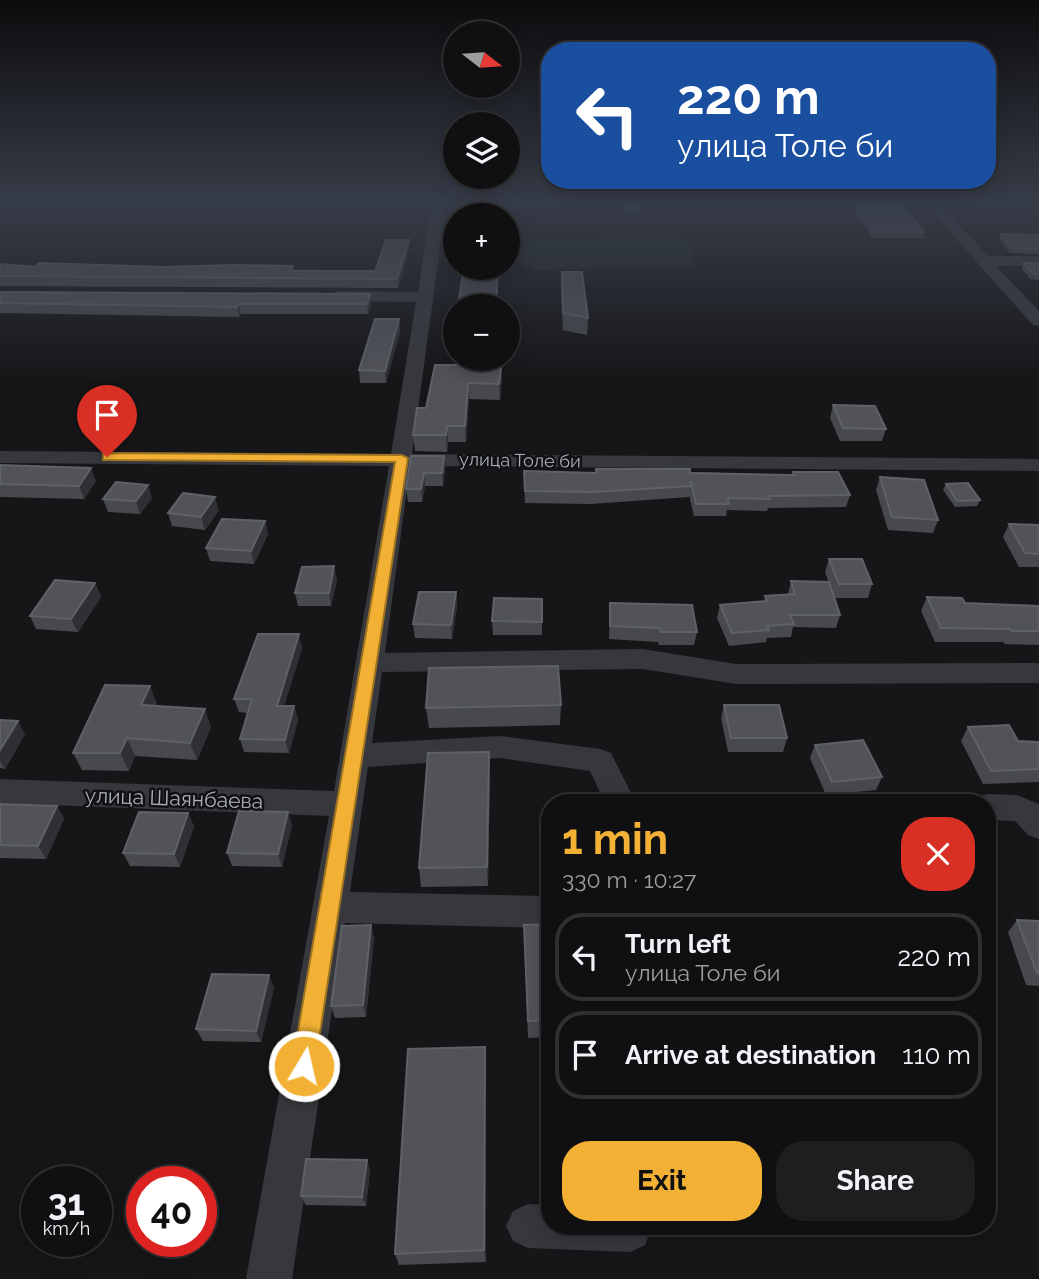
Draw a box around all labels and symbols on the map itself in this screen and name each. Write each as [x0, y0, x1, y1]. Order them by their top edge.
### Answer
north arrow [443, 21, 520, 98]
pin [77, 385, 137, 457]
street label: улица Толе би [459, 448, 581, 472]
street label: улица Шаянбаева [84, 782, 264, 814]
position arrow [267, 1029, 341, 1103]
speed limit sign: 40 [126, 1166, 217, 1257]

